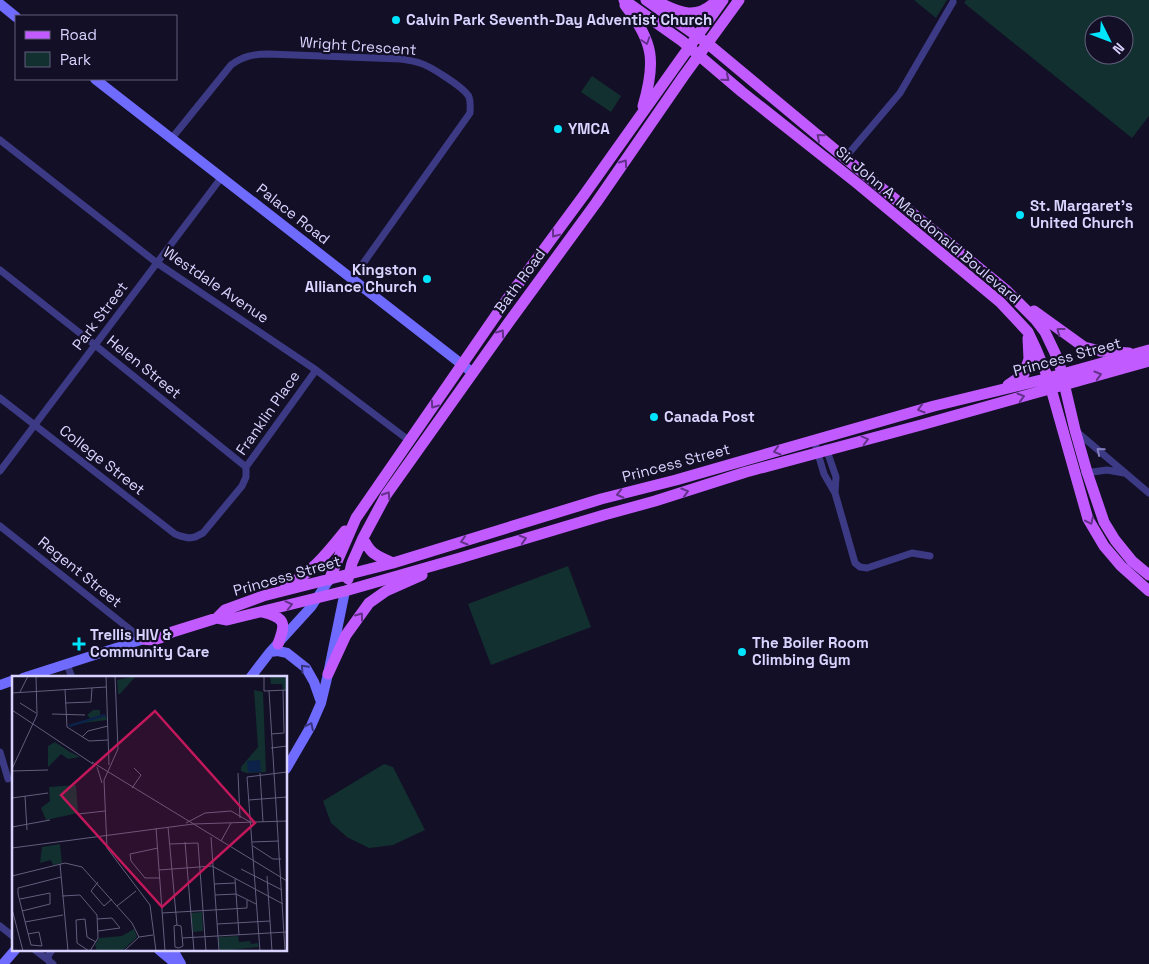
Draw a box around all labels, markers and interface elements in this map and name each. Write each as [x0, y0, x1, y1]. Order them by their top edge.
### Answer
place label: Calvin Park Seventh-Day Adventist Church [406, 10, 712, 29]
marker: Calvin Park Seventh-Day Adventist Church [390, 14, 402, 26]
legend [15, 15, 178, 80]
north arrow [1084, 15, 1134, 65]
text: Road [60, 25, 97, 44]
street label: Wright Crescent [299, 32, 417, 59]
one-way arrow [640, 36, 650, 45]
text: N [1109, 39, 1128, 58]
text: Park [60, 50, 91, 69]
one-way arrow [720, 72, 729, 81]
place label: YMCA [568, 119, 610, 138]
marker: YMCA [552, 123, 564, 135]
one-way arrow [816, 134, 825, 143]
street label: Sir John A. Macdonald Boulevard [832, 142, 1025, 308]
one-way arrow [618, 159, 627, 169]
street label: Palace Road [253, 179, 334, 248]
place label: St. Margaret's United Church [1030, 196, 1134, 232]
marker: St. Margaret's United Church [1014, 209, 1026, 221]
one-way arrow [553, 228, 561, 237]
street label: Westdale Avenue [160, 242, 273, 327]
street label: Bath Road [490, 245, 549, 317]
place label: Kingston Alliance Church [305, 260, 417, 296]
marker: Kingston Alliance Church [421, 273, 433, 285]
street label: Park Street [68, 278, 132, 354]
one-way arrow [1057, 328, 1066, 336]
one-way arrow [495, 330, 504, 339]
street label: Helen Street [103, 331, 185, 402]
street label: Princess Street [1011, 333, 1123, 380]
street label: Franklin Place [231, 367, 304, 459]
one-way arrow [1093, 370, 1101, 380]
one-way arrow [1017, 392, 1026, 403]
one-way arrow [431, 399, 440, 409]
one-way arrow [918, 404, 926, 414]
place label: Canada Post [664, 407, 755, 426]
marker: Canada Post [648, 411, 660, 423]
street label: College Street [56, 420, 149, 499]
one-way arrow [860, 435, 869, 446]
street label: Princess Street [620, 439, 732, 486]
one-way arrow [773, 445, 781, 455]
one-way arrow [1096, 448, 1105, 457]
one-way arrow [616, 488, 625, 499]
one-way arrow [681, 488, 689, 498]
one-way arrow [380, 492, 390, 501]
one-way arrow [1084, 516, 1094, 525]
street label: Regent Street [35, 532, 126, 611]
one-way arrow [461, 535, 469, 545]
one-way arrow [519, 535, 527, 545]
street label: Princess Street [231, 551, 343, 600]
one-way arrow [285, 600, 293, 611]
one-way arrow [354, 613, 362, 622]
place label: Trellis HIV & Community Care [90, 625, 210, 661]
place label: The Boiler Room Climbing Gym [752, 633, 869, 669]
marker: Trellis HIV & Community Care [72, 637, 86, 651]
marker: The Boiler Room Climbing Gym [736, 646, 748, 658]
one-way arrow [301, 665, 310, 674]
inset map [12, 676, 288, 952]
one-way arrow [304, 723, 314, 732]

